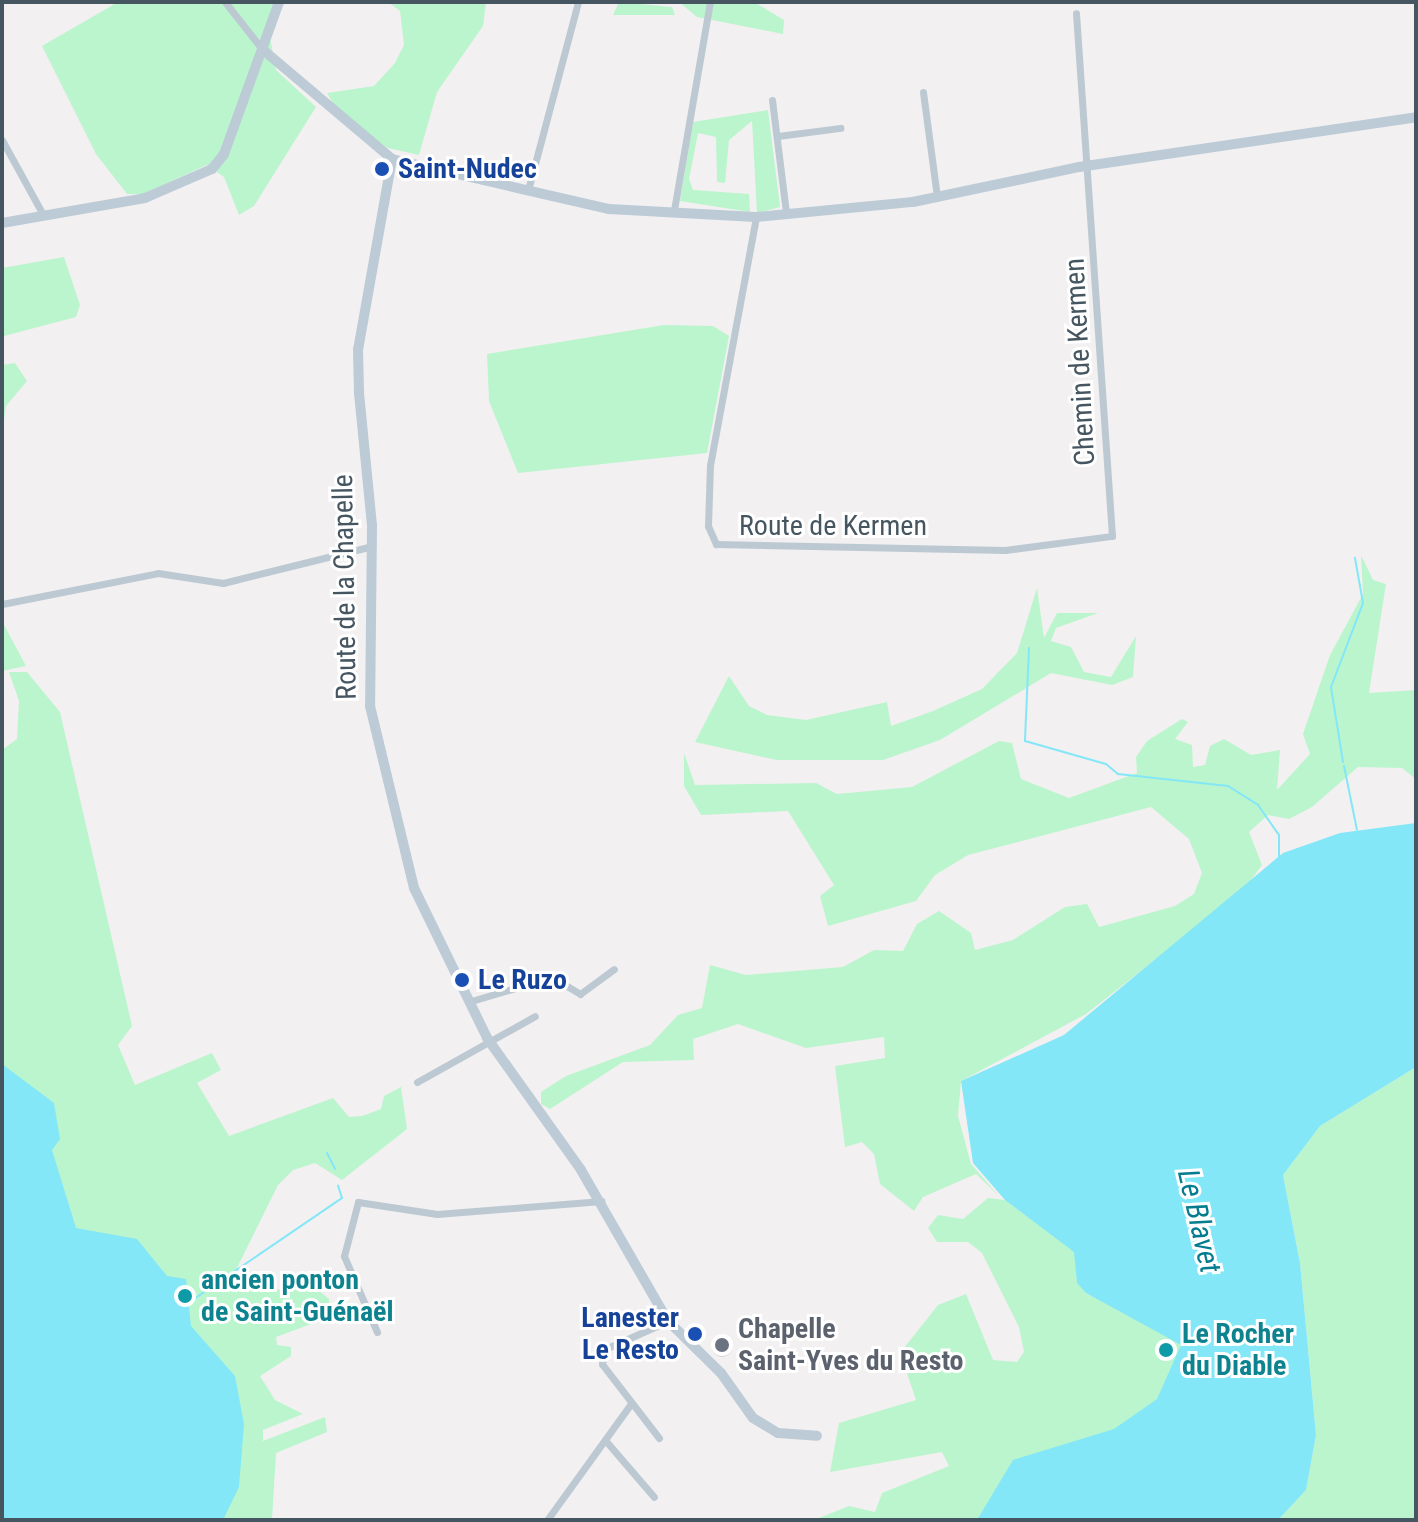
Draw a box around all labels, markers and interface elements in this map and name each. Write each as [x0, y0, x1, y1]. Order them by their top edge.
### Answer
place label: Saint-Nudec [398, 152, 537, 186]
marker: Saint-Nudec [373, 160, 391, 178]
street label: Chemin de Kermen [1058, 257, 1102, 467]
street label: Route de la Chapelle [326, 474, 364, 700]
street label: Route de Kermen [739, 509, 927, 543]
place label: Le Ruzo [478, 963, 567, 997]
marker: Le Ruzo [453, 971, 471, 989]
water label: Le Blavet [1170, 1166, 1228, 1276]
place label: ancien ponton de Saint-Guénaël [201, 1263, 394, 1329]
marker: ancien ponton de Saint-Guénaël [176, 1287, 194, 1305]
place label: Lanester Le Resto [581, 1301, 679, 1367]
place label: Chapelle Saint-Yves du Resto [738, 1312, 964, 1378]
place label: Le Rocher du Diable [1182, 1317, 1294, 1383]
marker: Lanester Le Resto [686, 1325, 704, 1343]
marker: Chapelle Saint-Yves du Resto [713, 1336, 731, 1354]
marker: Le Rocher du Diable [1157, 1341, 1175, 1359]

